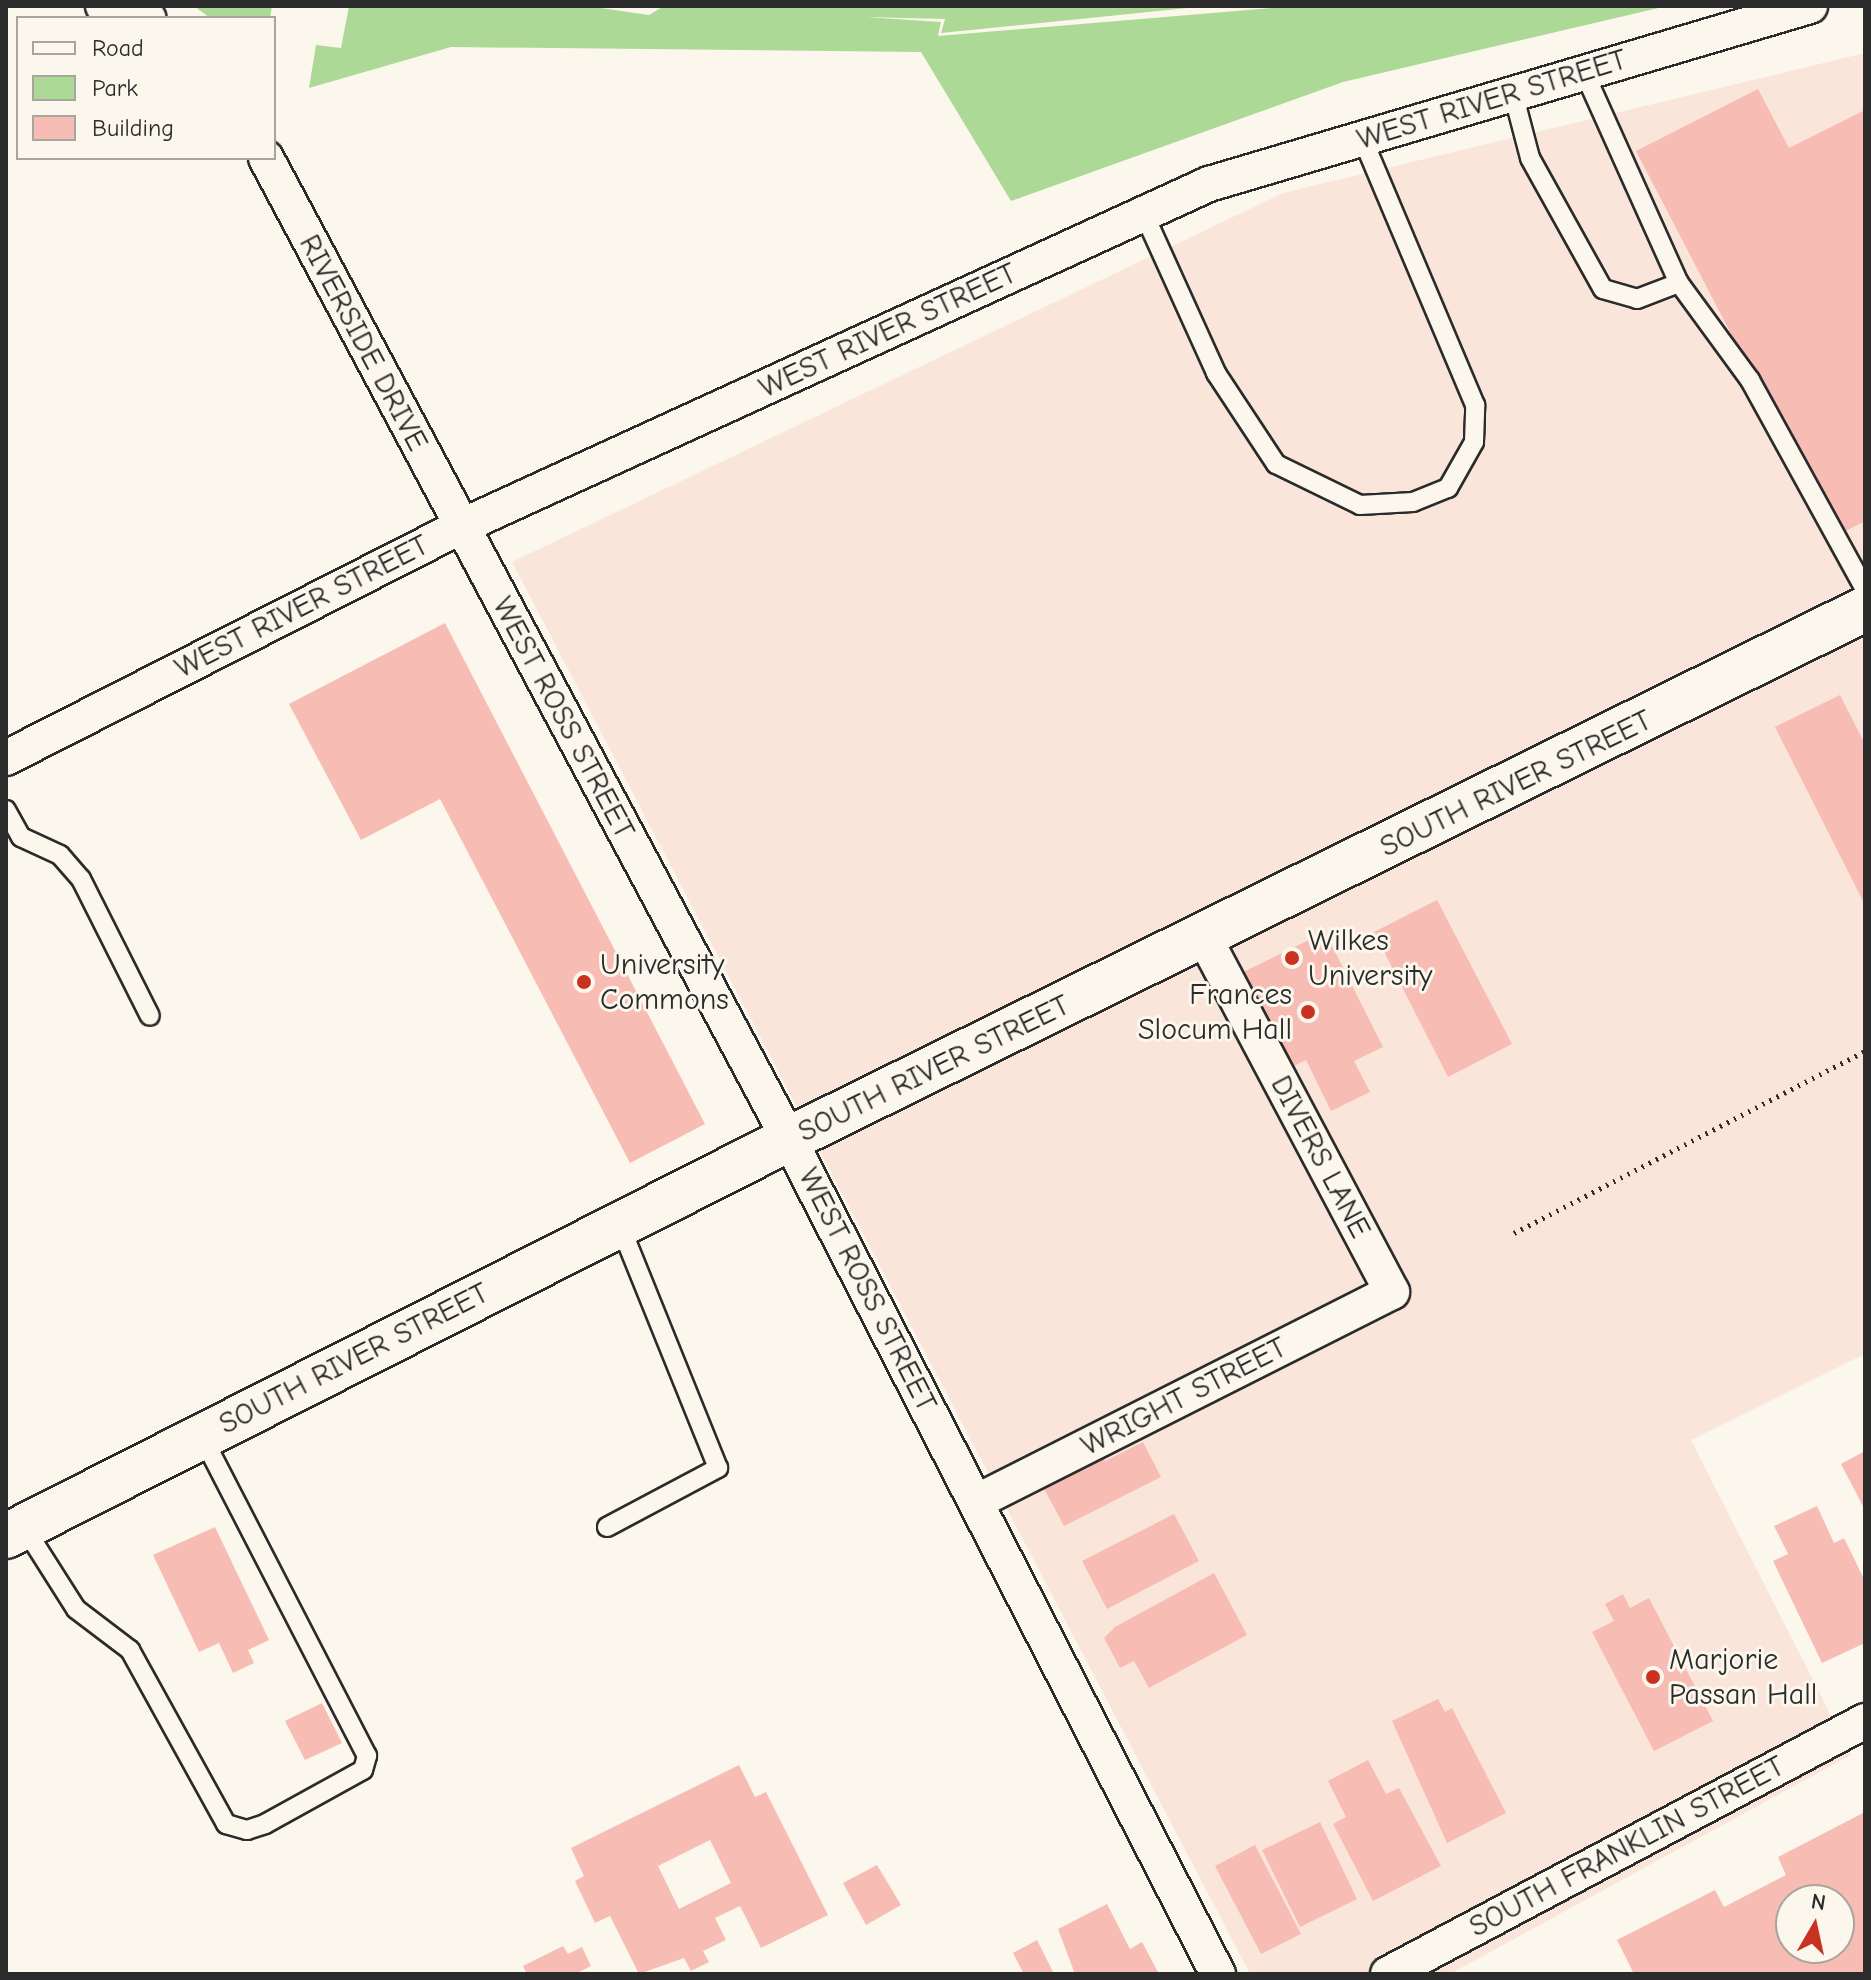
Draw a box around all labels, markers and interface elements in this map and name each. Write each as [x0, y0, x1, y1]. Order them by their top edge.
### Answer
legend [16, 16, 276, 160]
text: Road [92, 34, 144, 62]
street label: WEST RIVER STREET [1353, 42, 1631, 158]
text: Park [92, 74, 138, 102]
text: Building [92, 114, 174, 142]
street label: RIVERSIDE DRIVE [291, 229, 435, 457]
street label: WEST RIVER STREET [754, 256, 1022, 406]
street label: WEST RIVER STREET [169, 527, 435, 687]
street label: WEST ROSS STREET [484, 591, 642, 845]
street label: SOUTH RIVER STREET [1374, 703, 1658, 865]
place label: Wilkes University [1308, 923, 1432, 994]
place label: University Commons [600, 947, 729, 1018]
marker: Wilkes University [1283, 949, 1301, 967]
marker: University Commons [575, 973, 593, 991]
place label: Frances Slocum Hall [1138, 977, 1292, 1048]
street label: SOUTH RIVER STREET [792, 988, 1076, 1150]
marker: Frances Slocum Hall [1299, 1003, 1317, 1021]
street label: DIVERS LANE [1262, 1070, 1378, 1244]
street label: WEST ROSS STREET [790, 1162, 944, 1418]
street label: SOUTH RIVER STREET [213, 1275, 495, 1443]
street label: WRIGHT STREET [1075, 1330, 1293, 1464]
place label: Marjorie Passan Hall [1669, 1642, 1817, 1712]
marker: Marjorie Passan Hall [1644, 1668, 1662, 1686]
street label: SOUTH FRANKLIN STREET [1463, 1749, 1791, 1945]
north arrow [1775, 1884, 1855, 1964]
text: N [1809, 1888, 1828, 1916]

